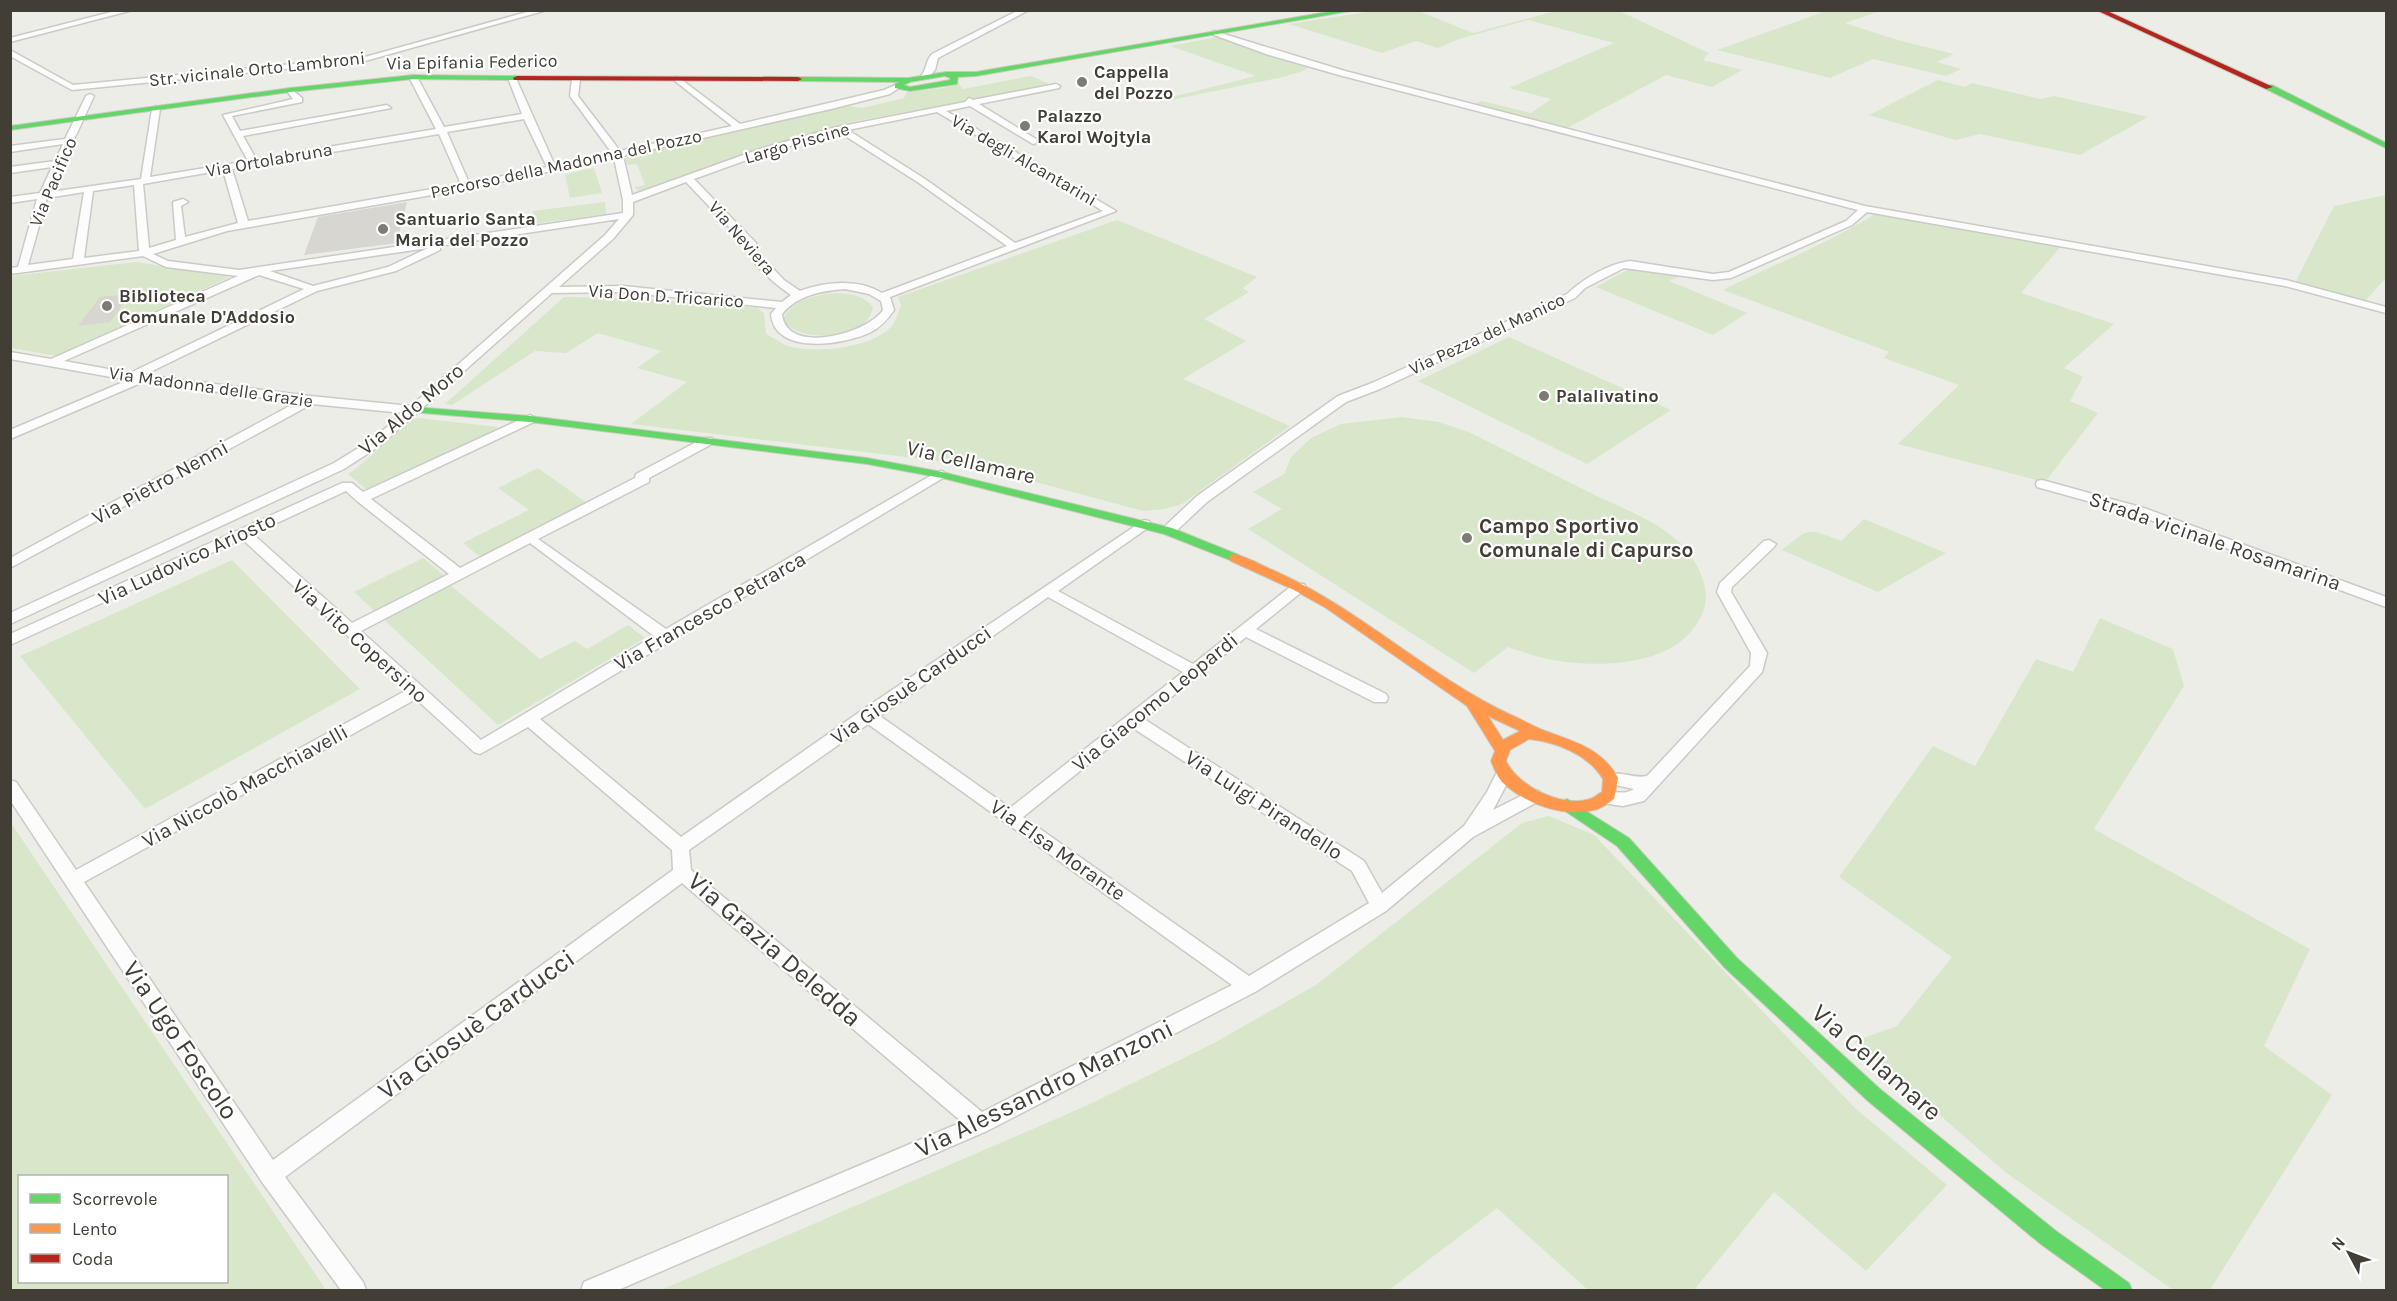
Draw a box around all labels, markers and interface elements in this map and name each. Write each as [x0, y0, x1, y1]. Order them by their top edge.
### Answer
street label: Str. vicinale Orto Lambroni [148, 47, 366, 91]
street label: Via Epifania Federico [386, 50, 558, 74]
place label: Cappella del Pozzo [1094, 61, 1173, 104]
marker: Cappella del Pozzo [1075, 75, 1089, 89]
place label: Palazzo Karol Wojtyla [1037, 105, 1151, 148]
street label: Via degli Alcantarini [947, 109, 1101, 211]
street label: Largo Piscine [742, 117, 852, 169]
marker: Palazzo Karol Wojtyla [1018, 119, 1032, 133]
street label: Percorso della Madonna del Pozzo [428, 124, 704, 204]
street label: Via Pacifico [24, 134, 82, 230]
street label: Via Ortolabruna [204, 138, 334, 182]
street label: Via Neviera [704, 196, 780, 280]
place label: Santuario Santa Maria del Pozzo [395, 208, 536, 251]
marker: Santuario Santa Maria del Pozzo [376, 222, 390, 236]
street label: Via Don D. Tricarico [588, 280, 744, 312]
place label: Biblioteca Comunale D'Addosio [119, 285, 295, 328]
street label: Via Pezza del Manico [1405, 288, 1569, 380]
marker: Biblioteca Comunale D'Addosio [100, 299, 114, 313]
street label: Via Aldo Moro [354, 358, 468, 460]
street label: Via Madonna delle Grazie [108, 362, 314, 412]
place label: Palalivatino [1556, 385, 1659, 407]
marker: Palalivatino [1537, 389, 1551, 403]
street label: Via Pietro Nenni [88, 435, 232, 529]
street label: Via Cellamare [904, 436, 1038, 488]
street label: Strada vicinale Rosamarina [2086, 487, 2344, 595]
street label: Via Ludovico Ariosto [94, 507, 280, 611]
place label: Campo Sportivo Comunale di Capurso [1479, 514, 1693, 562]
marker: Campo Sportivo Comunale di Capurso [1460, 531, 1474, 545]
street label: Via Francesco Petrarca [610, 546, 810, 676]
street label: Via Vito Copersino [288, 574, 432, 708]
street label: Via Giosuè Carducci [826, 621, 996, 749]
street label: Via Giacomo Leopardi [1067, 628, 1243, 776]
street label: Via Niccolò Macchiavelli [138, 719, 352, 853]
street label: Via Luigi Pirandello [1181, 745, 1347, 865]
street label: Via Elsa Morante [986, 794, 1130, 906]
street label: Via Grazia Deledda [681, 865, 868, 1033]
street label: Via Giosuè Carducci [372, 943, 581, 1106]
street label: Via Ugo Foscolo [116, 955, 245, 1126]
street label: Via Cellamare [1805, 997, 1948, 1127]
street label: Via Alessandro Manzoni [910, 1012, 1178, 1164]
legend [18, 1175, 228, 1283]
text: Scorrevole [72, 1188, 157, 1210]
text: Lento [72, 1218, 117, 1240]
north arrow [2319, 1223, 2379, 1283]
text: N [2327, 1233, 2349, 1254]
text: Coda [72, 1248, 113, 1270]

